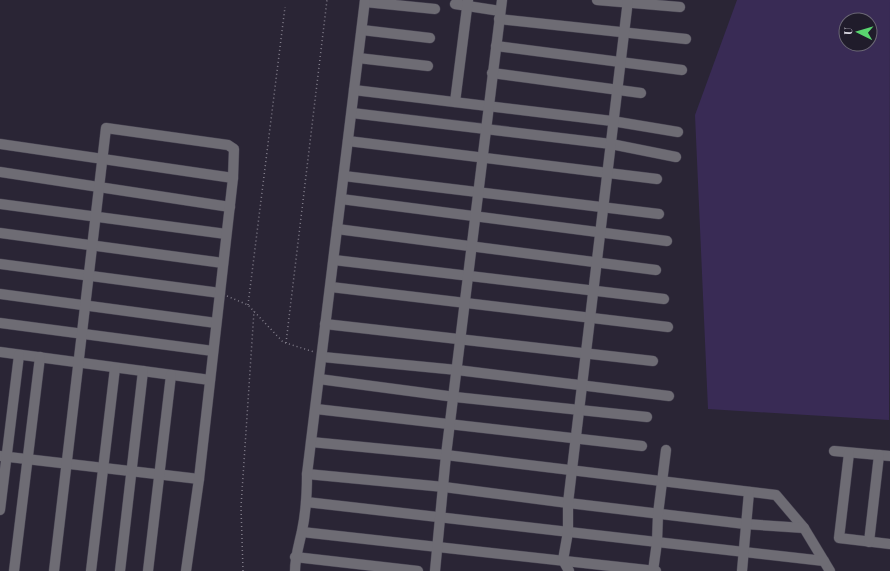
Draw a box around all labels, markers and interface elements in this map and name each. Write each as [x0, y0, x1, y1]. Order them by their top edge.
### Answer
north arrow [838, 12, 878, 52]
text: U [840, 26, 855, 36]

